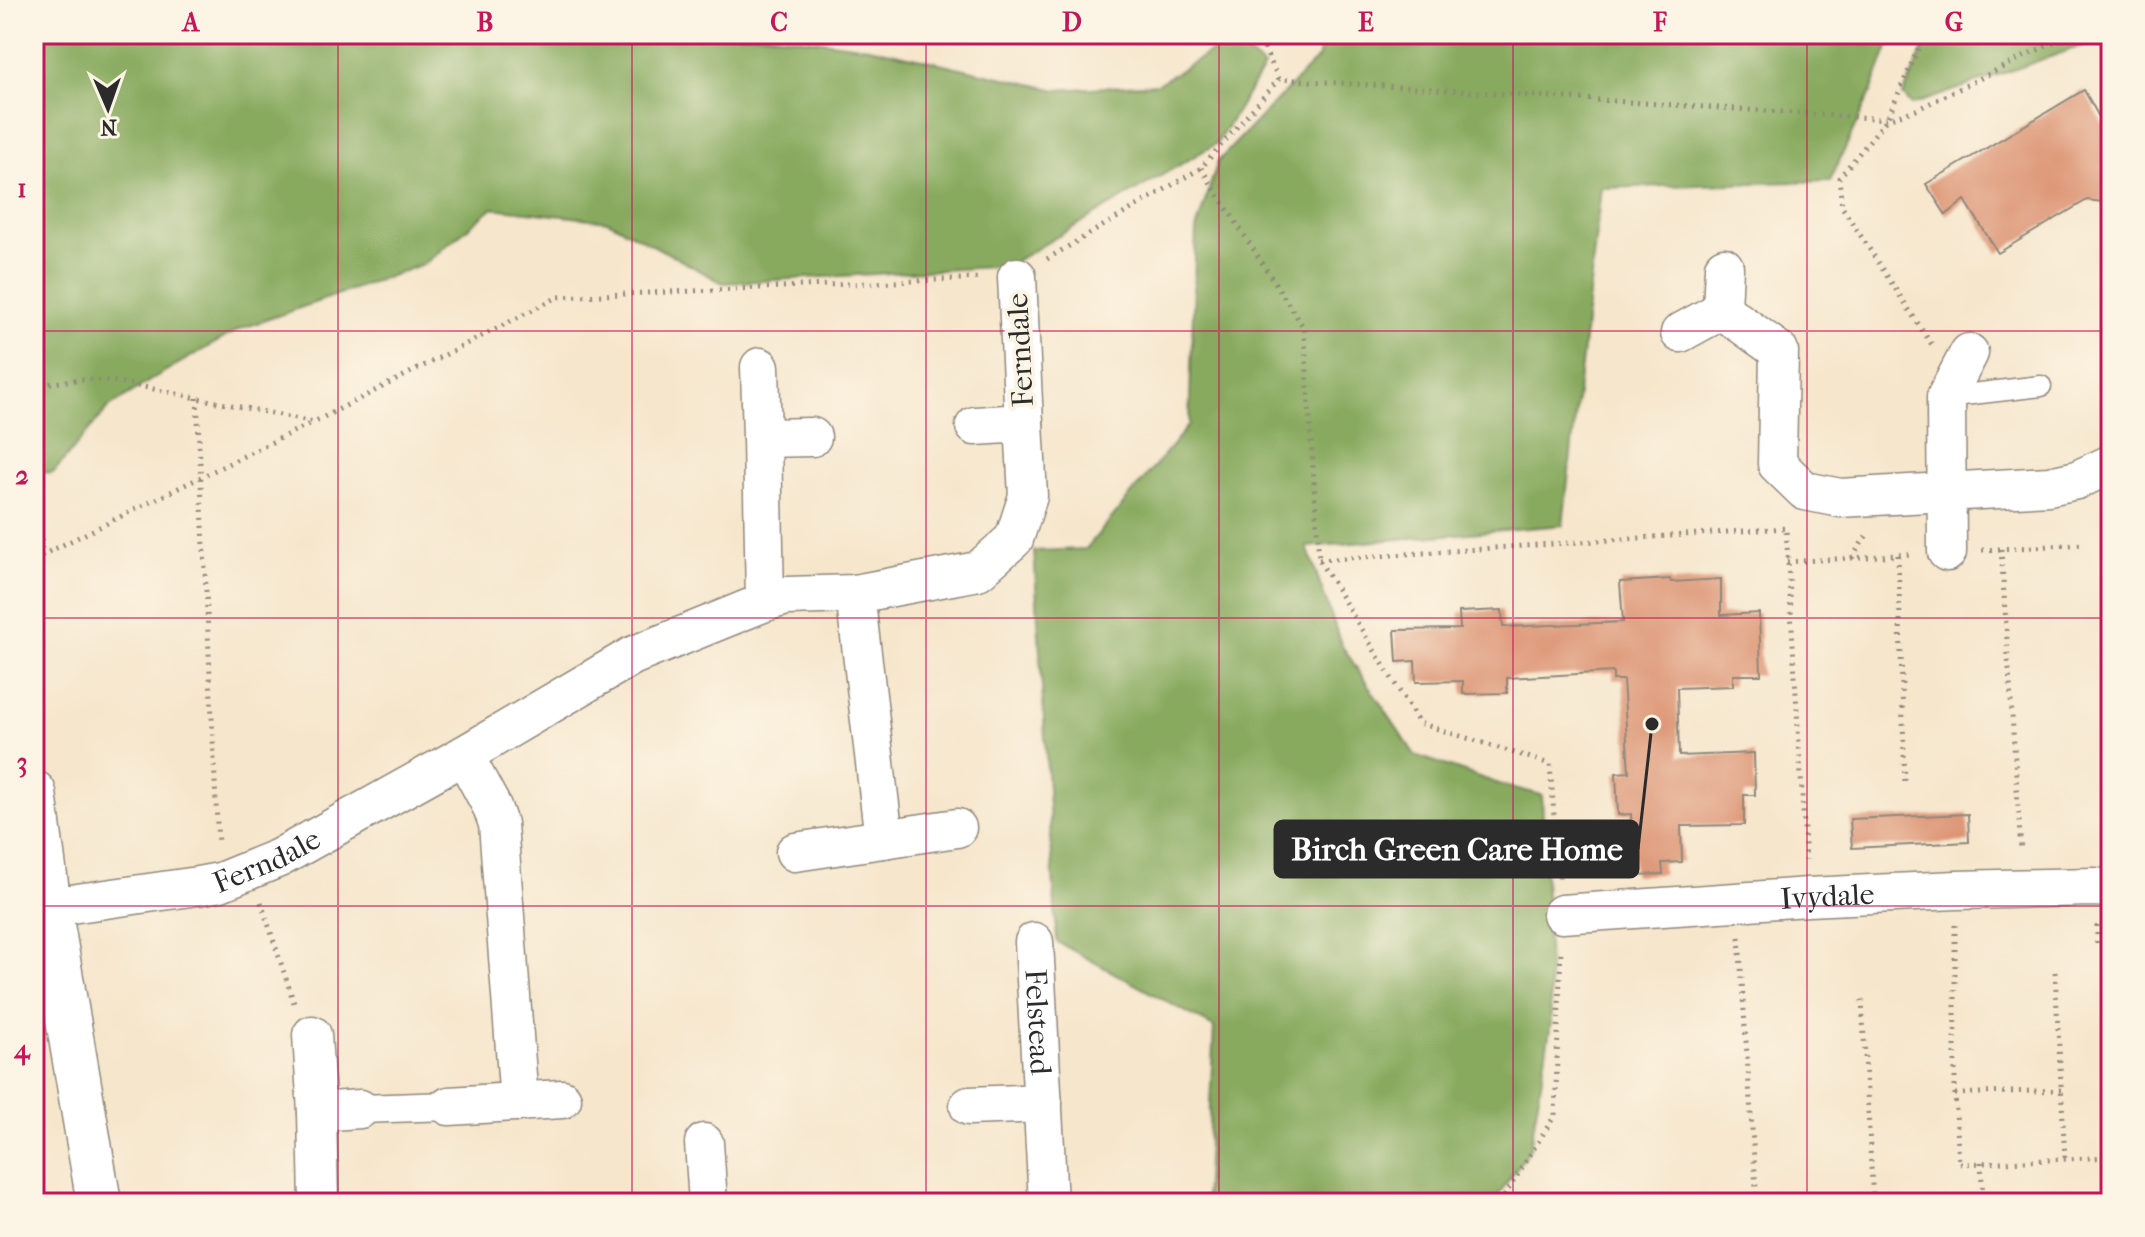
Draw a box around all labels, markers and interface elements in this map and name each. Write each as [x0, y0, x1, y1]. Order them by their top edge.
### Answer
text: A [181, 7, 201, 38]
text: B [477, 7, 494, 38]
text: C [770, 7, 788, 38]
text: D [1062, 7, 1082, 38]
text: E [1358, 7, 1374, 38]
text: F [1652, 7, 1667, 38]
text: G [1945, 7, 1963, 38]
north arrow [68, 68, 148, 148]
text: N [100, 114, 117, 140]
text: 1 [17, 173, 27, 204]
street label: Ferndale [1000, 292, 1041, 408]
text: 2 [15, 460, 29, 491]
text: 3 [17, 747, 27, 778]
street label: Ferndale [208, 821, 327, 901]
callout: Birch Green Care Home [1275, 821, 1638, 877]
text: Birch Green Care Home [1291, 831, 1623, 868]
street label: Ivydale [1779, 877, 1875, 917]
street label: Felstead [1017, 968, 1058, 1076]
text: 4 [13, 1034, 31, 1066]

